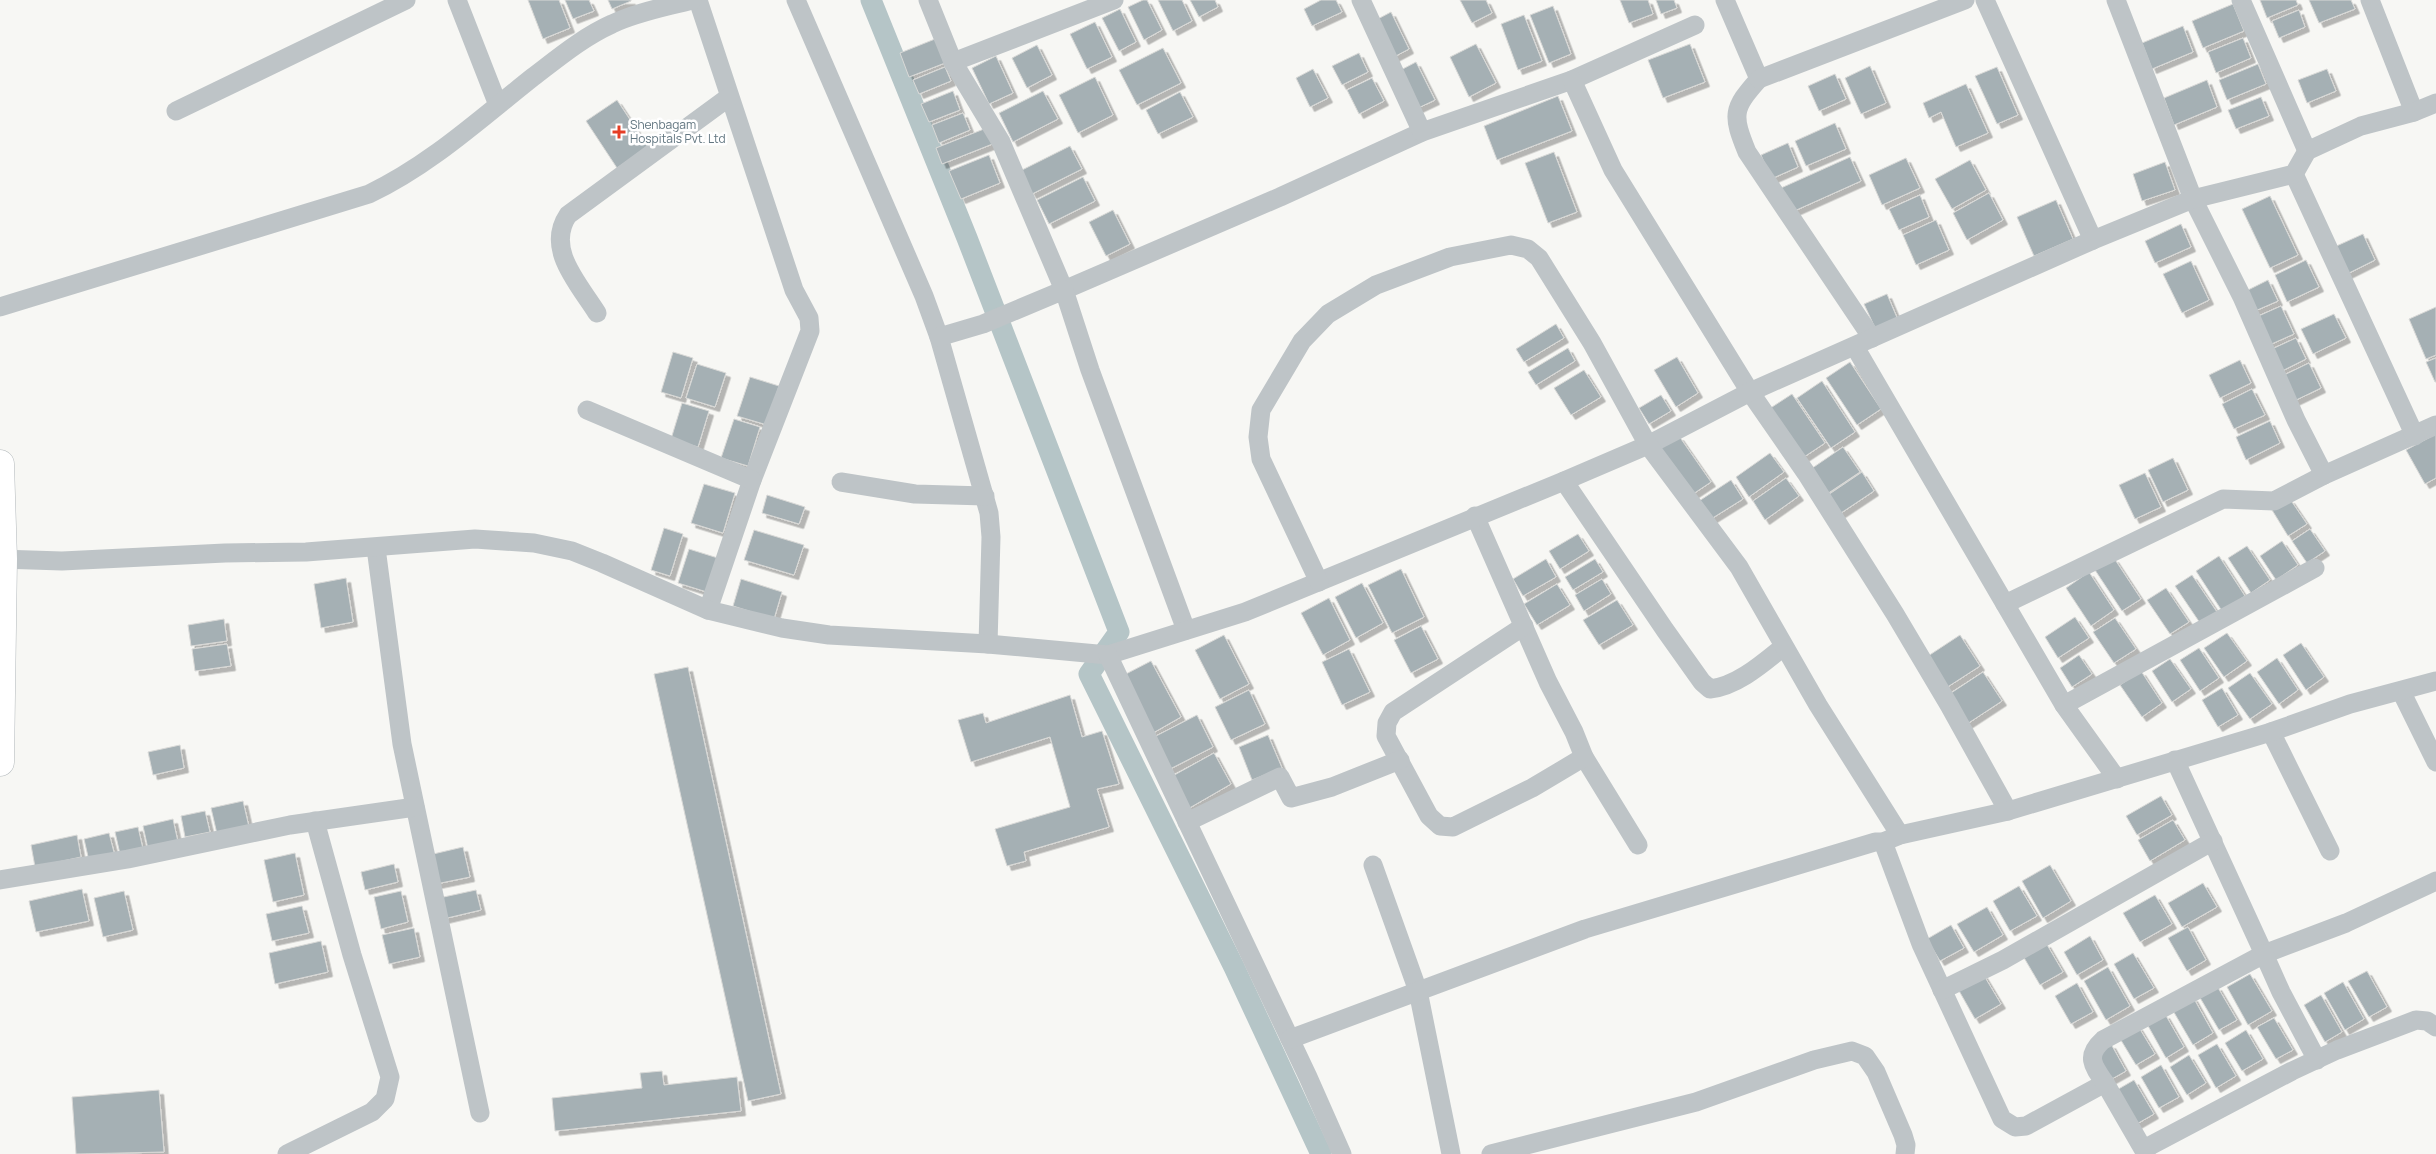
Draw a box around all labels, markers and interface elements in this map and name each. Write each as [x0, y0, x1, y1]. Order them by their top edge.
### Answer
place label: Shenbagam Hospitals Pvt. Ltd [630, 116, 726, 147]
marker: Shenbagam Hospitals Pvt. Ltd [612, 125, 626, 139]

